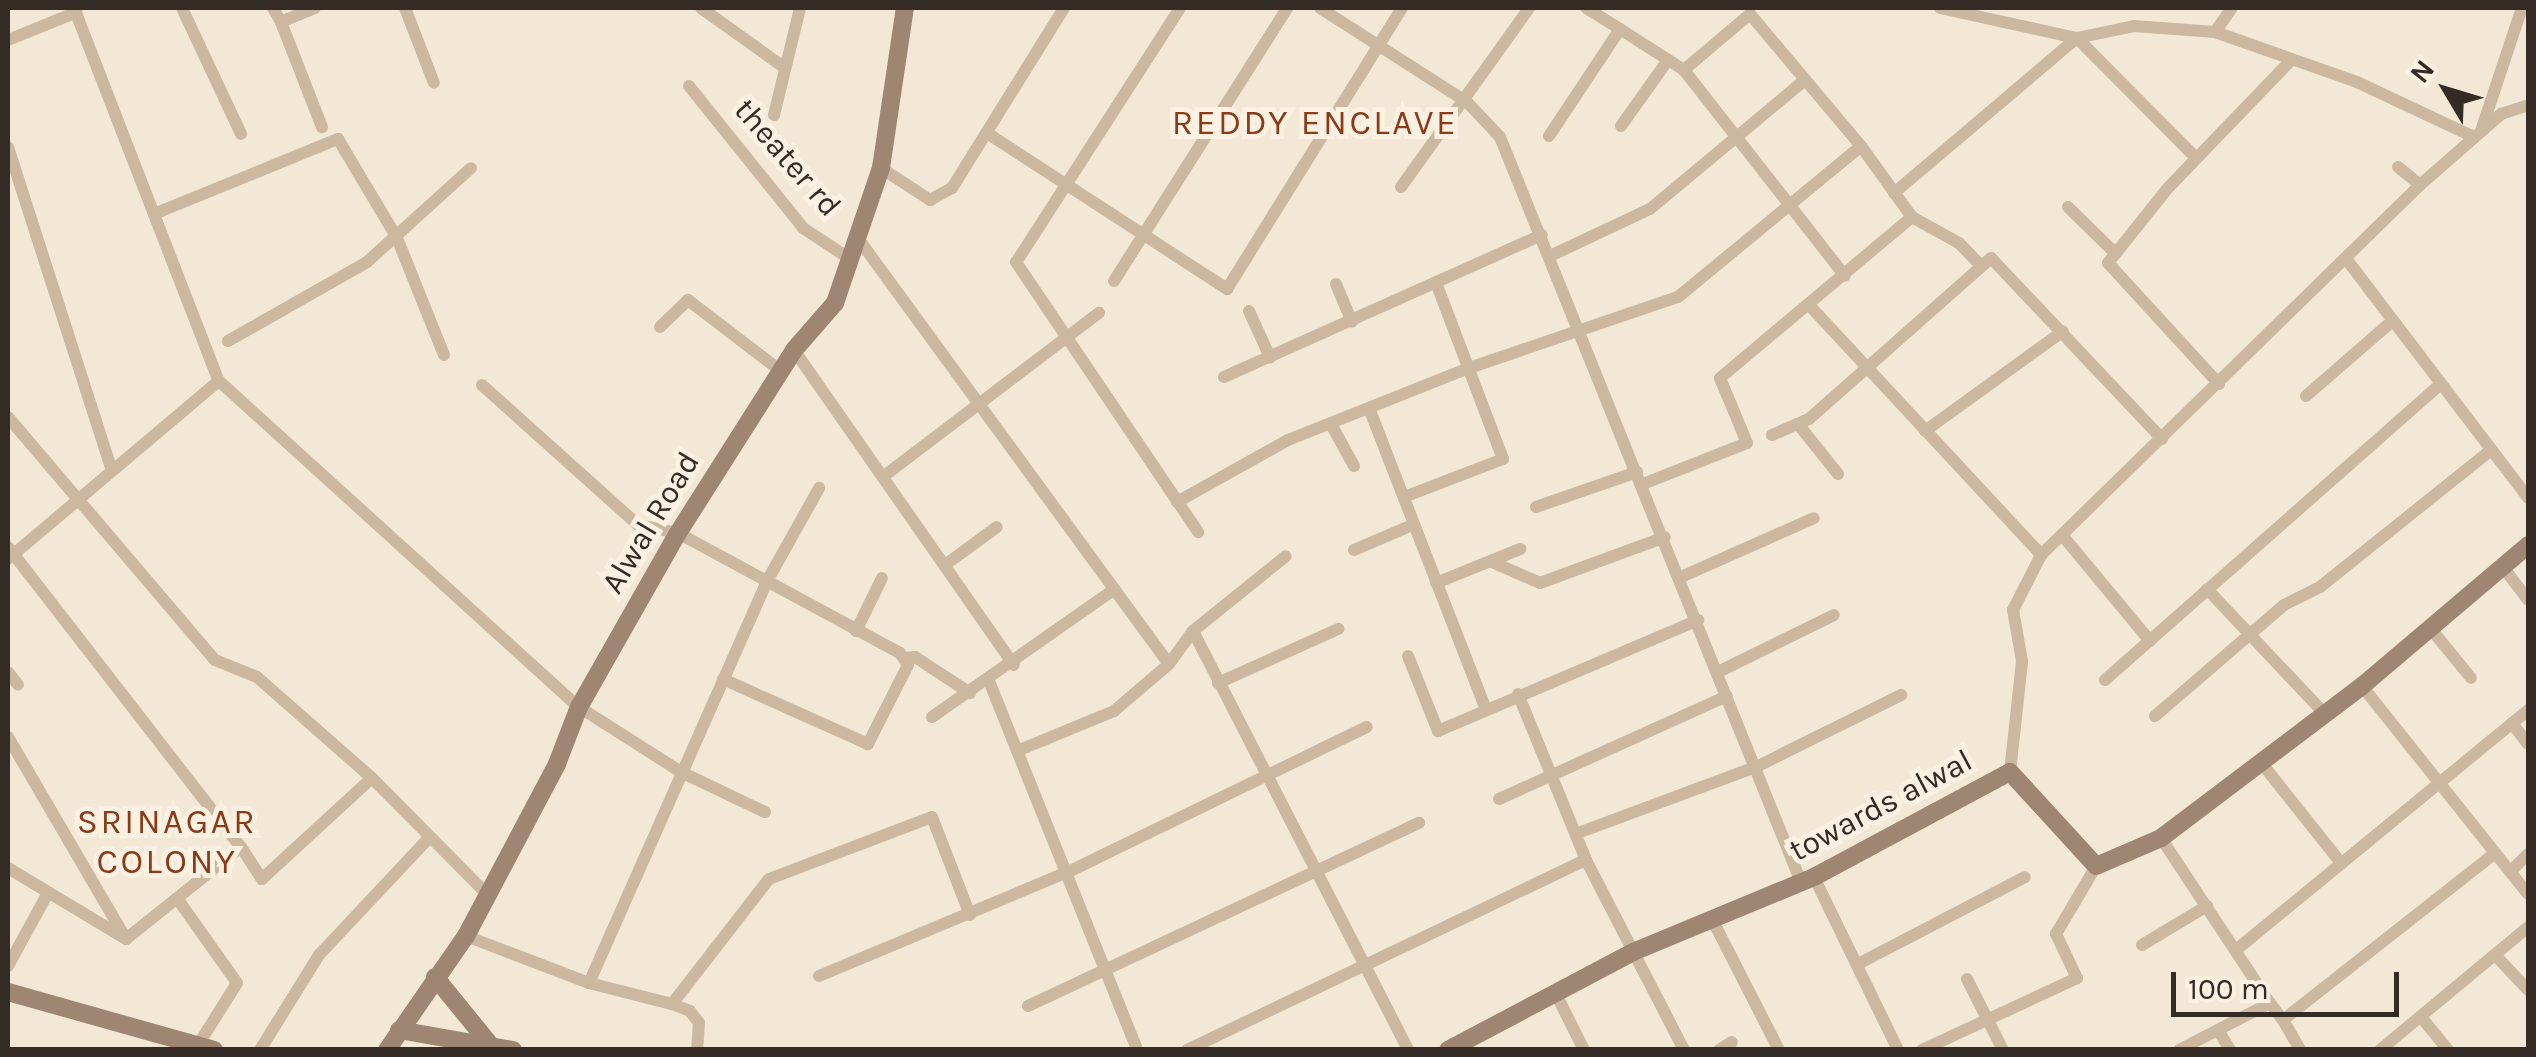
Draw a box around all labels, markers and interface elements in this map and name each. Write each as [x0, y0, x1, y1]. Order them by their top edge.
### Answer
north arrow [2396, 40, 2496, 140]
text: N [2403, 53, 2441, 89]
street label: theater rd [725, 91, 849, 225]
district label: REDDY ENCLAVE [1172, 102, 1458, 144]
street label: Alwal Road [594, 445, 708, 601]
street label: towards alwal [1783, 742, 1979, 870]
district label: SRINAGAR COLONY [77, 801, 257, 883]
scale bar [2176, 952, 2404, 1014]
text: 100 m [2188, 971, 2269, 1007]

